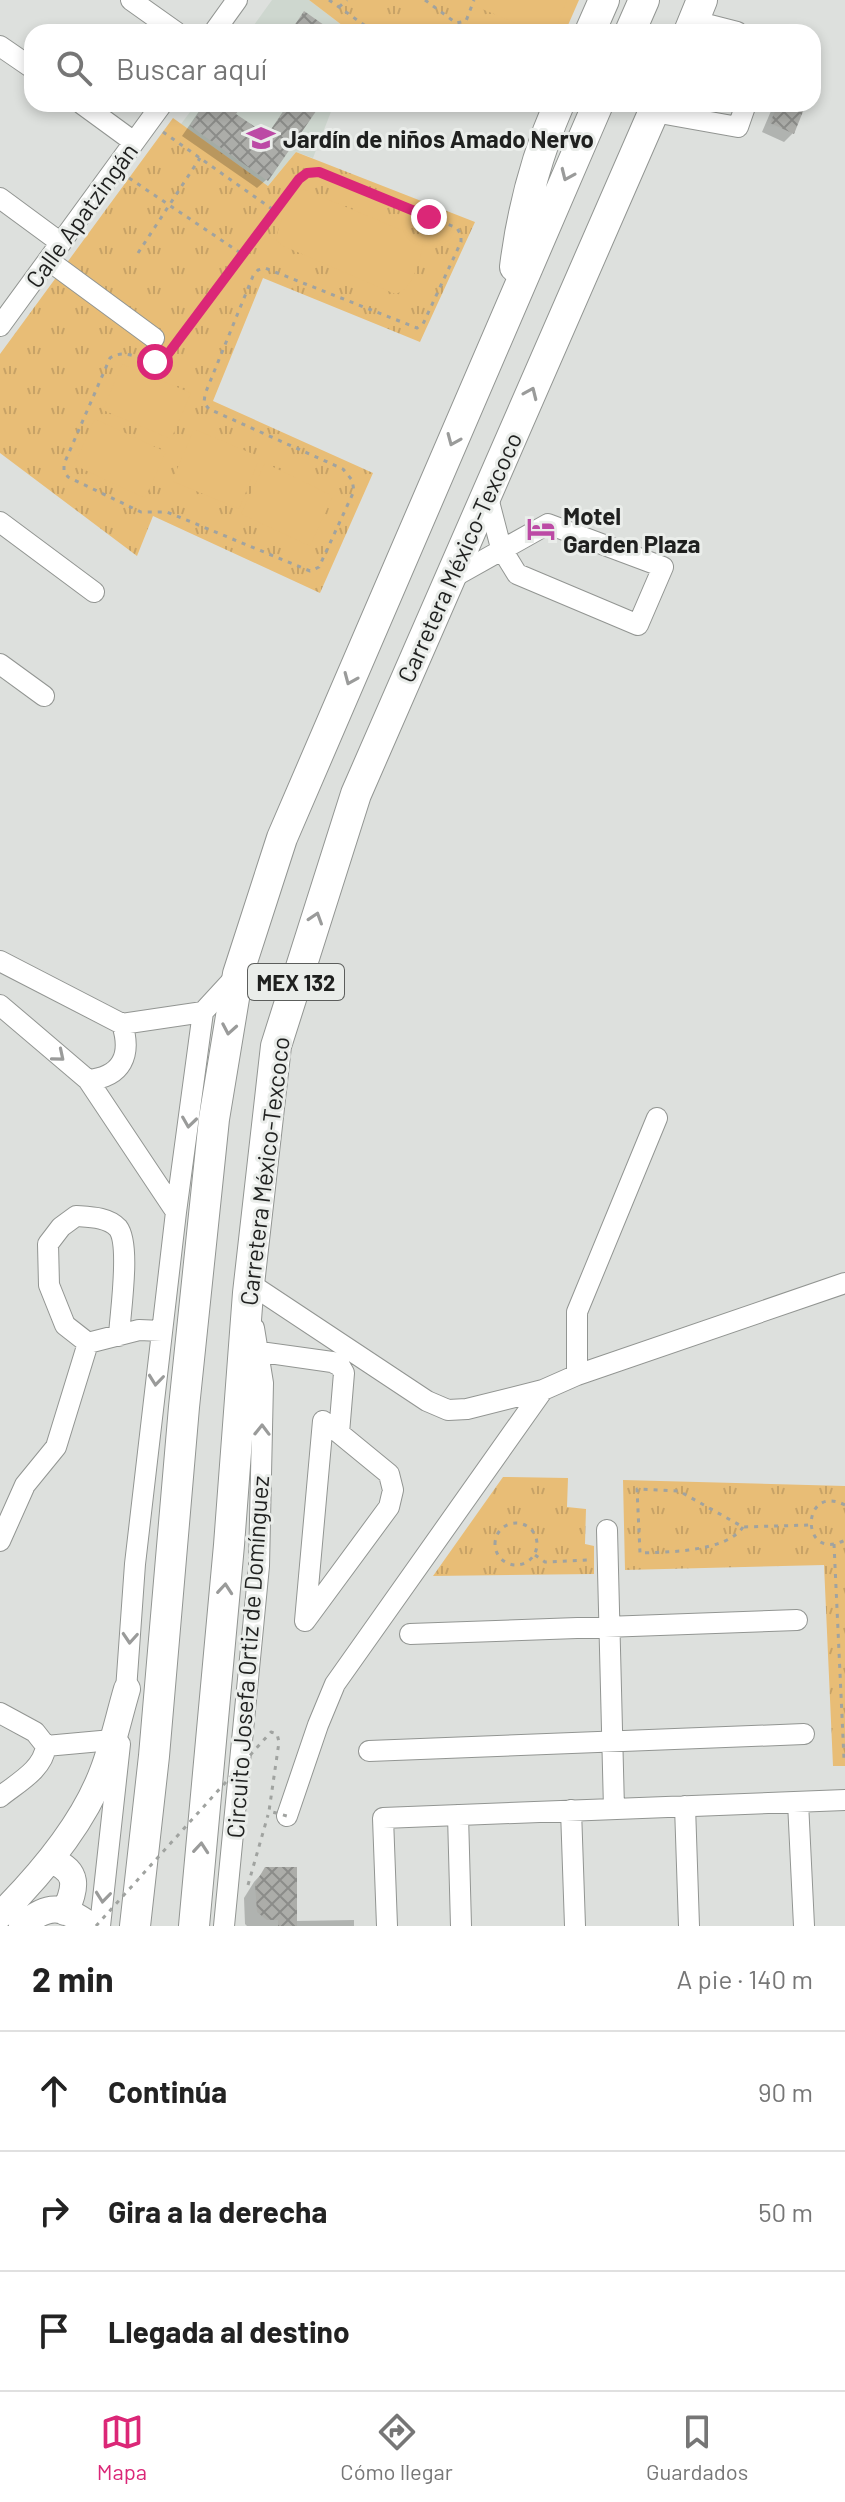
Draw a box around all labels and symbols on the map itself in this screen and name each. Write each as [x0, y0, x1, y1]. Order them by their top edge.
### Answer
school or university icon: Jardín de niños Amado Nervo [246, 123, 276, 153]
place label: Jardín de niños Amado Nervo [283, 124, 594, 153]
street label: Calle Apatzingán [19, 137, 143, 293]
one-way arrow [561, 167, 577, 182]
route end [411, 199, 447, 235]
route start [137, 344, 173, 380]
one-way arrow [522, 387, 538, 401]
street label: Carretera México-Texcoco [391, 427, 527, 687]
one-way arrow [446, 432, 462, 446]
place label: Motel Garden Plaza [563, 501, 700, 558]
hotel icon: Motel Garden Plaza [526, 514, 556, 544]
one-way arrow [344, 671, 360, 685]
one-way arrow [307, 912, 323, 926]
road number: MEX 132 [248, 964, 344, 1000]
one-way arrow [221, 1022, 238, 1036]
street label: Carretera México-Texcoco [233, 1035, 295, 1307]
one-way arrow [50, 1046, 65, 1061]
one-way arrow [181, 1115, 198, 1129]
one-way arrow [148, 1374, 165, 1387]
one-way arrow [253, 1423, 271, 1436]
street label: Circuito Josefa Ortiz de Domínguez [220, 1475, 274, 1839]
one-way arrow [217, 1582, 234, 1595]
one-way arrow [122, 1632, 139, 1645]
one-way arrow [193, 1841, 210, 1854]
one-way arrow [95, 1891, 112, 1904]

